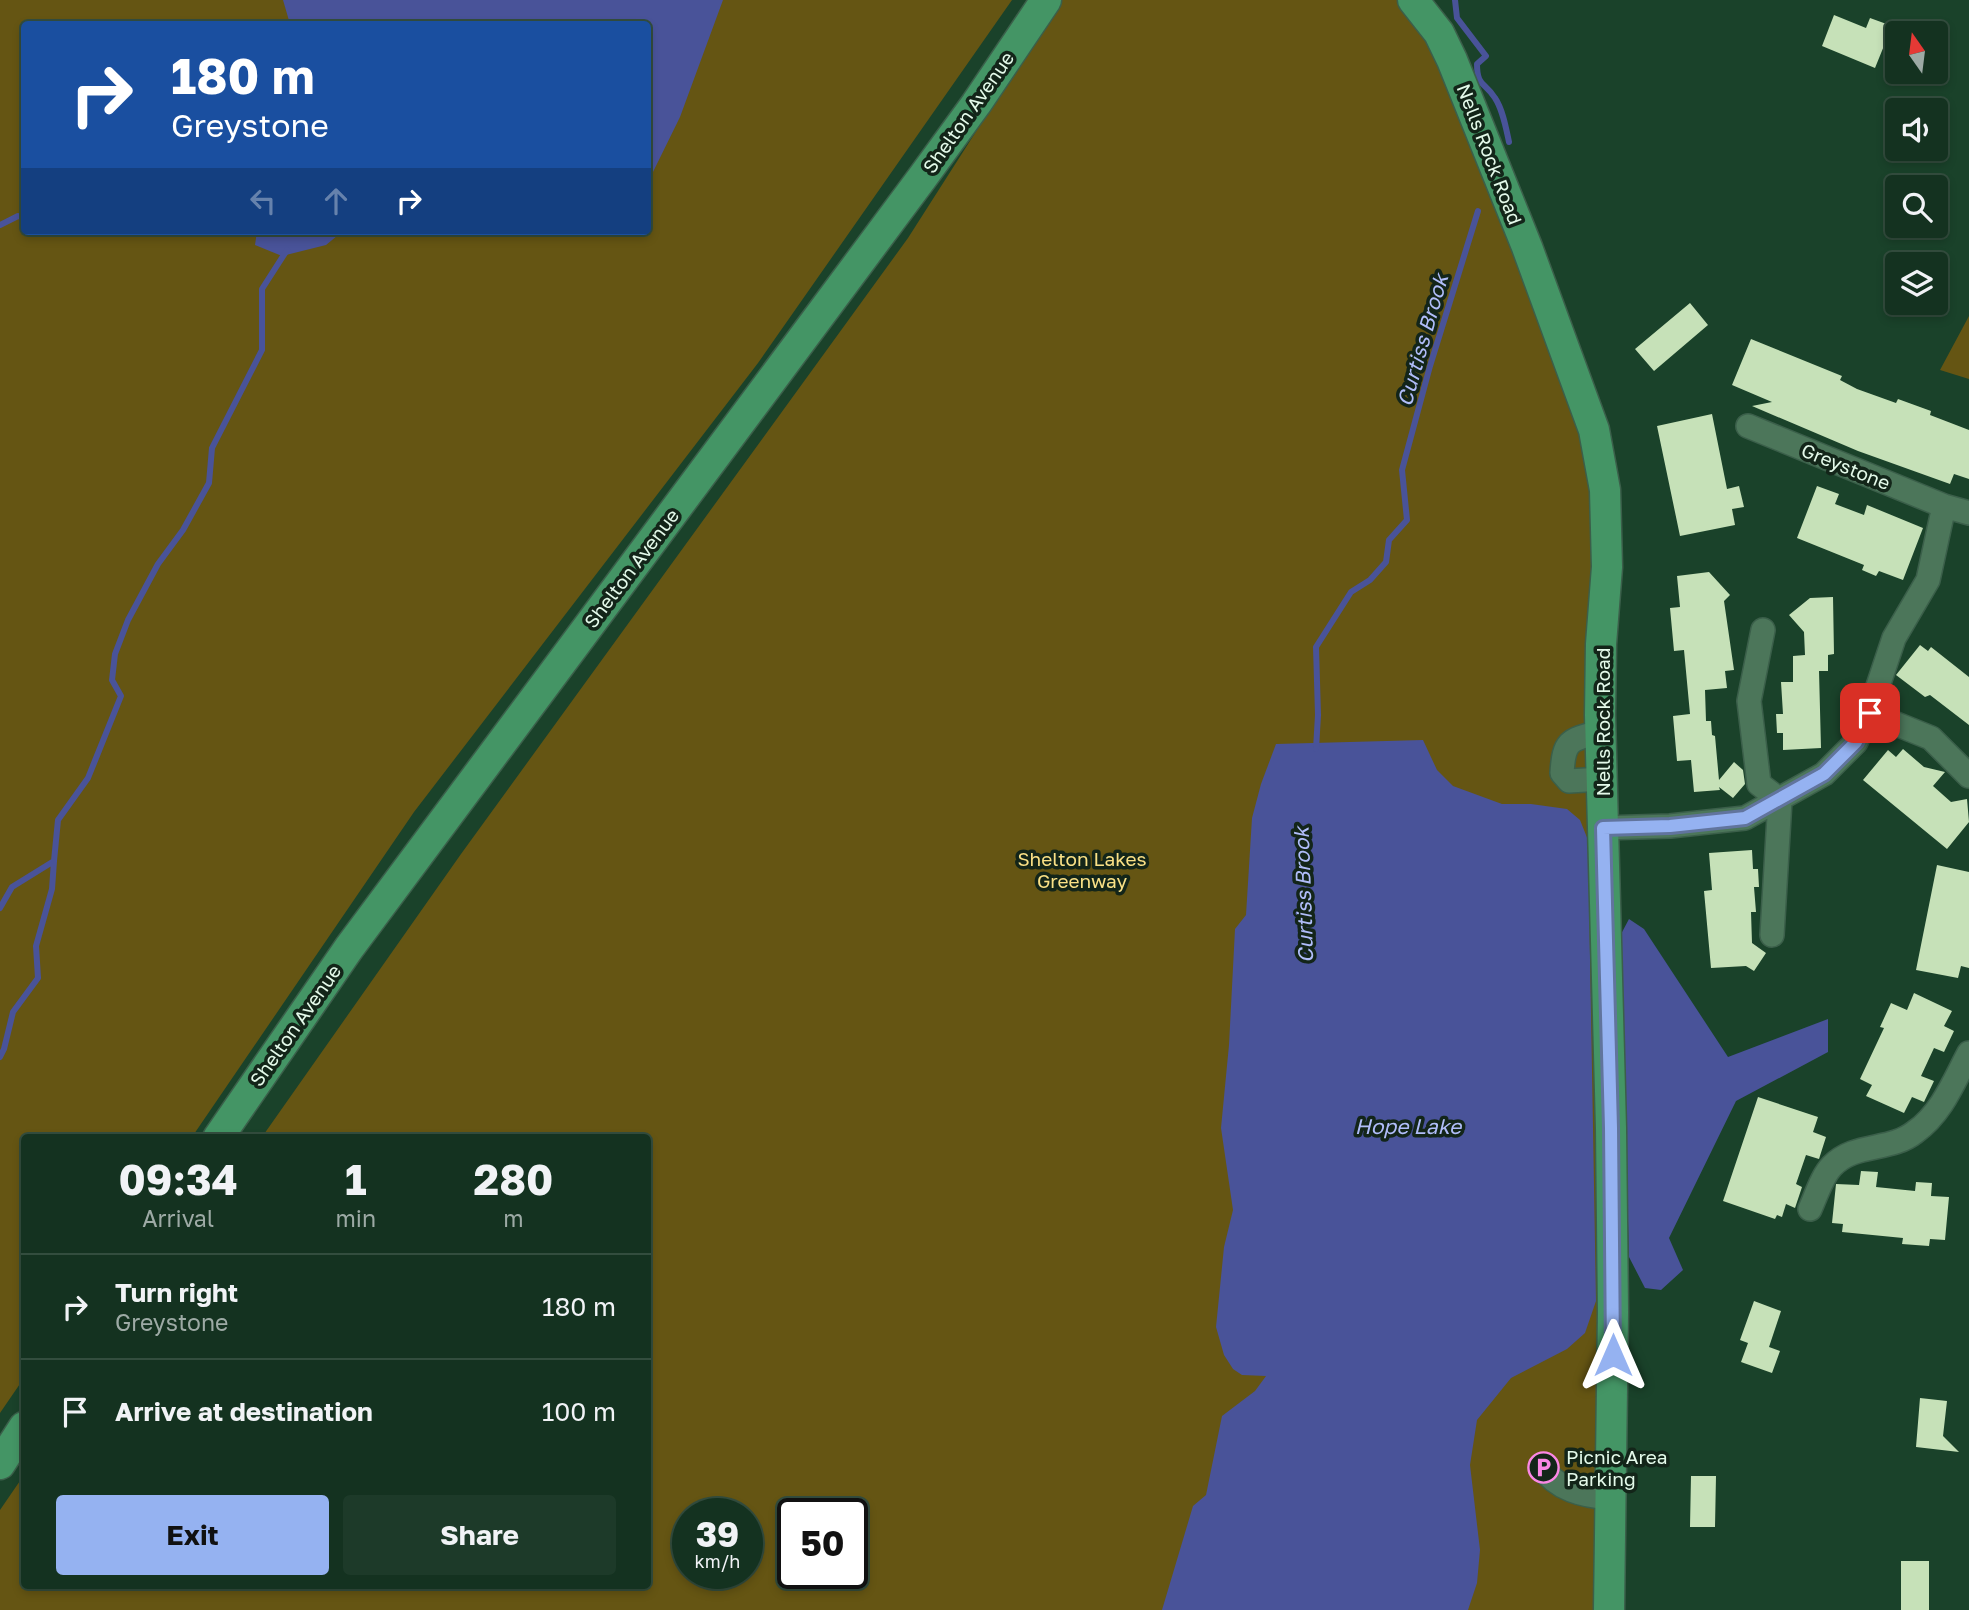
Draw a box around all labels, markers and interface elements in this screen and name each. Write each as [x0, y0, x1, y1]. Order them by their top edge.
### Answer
north arrow [1885, 21, 1948, 84]
map controls [1885, 21, 1948, 315]
text: 180 m [171, 46, 315, 105]
street label: Shelton Avenue [918, 47, 1018, 177]
icon: right [56, 49, 147, 140]
street label: Nells Rock Road [1453, 80, 1527, 228]
button: sound [1885, 98, 1948, 161]
text: Greystone [171, 106, 329, 144]
button: search [1885, 175, 1948, 238]
icon: left [244, 182, 282, 220]
icon: ahead [317, 182, 355, 220]
icon: right [390, 182, 428, 220]
button: layers [1885, 252, 1948, 315]
water label: Curtiss Brook [1391, 269, 1454, 409]
street label: Greystone [1798, 438, 1894, 494]
street label: Shelton Avenue [579, 504, 683, 632]
street label: Nells Rock Road [1591, 648, 1614, 796]
pin [1840, 683, 1900, 743]
icon: arrive [1851, 694, 1889, 732]
water label: Curtiss Brook [1288, 824, 1318, 964]
park label: Shelton Lakes Greenway [1017, 847, 1147, 892]
street label: Shelton Avenue [245, 960, 345, 1090]
water label: Hope Lake [1355, 1113, 1463, 1139]
text: 09:34 [119, 1154, 238, 1204]
text: 1 [345, 1154, 367, 1204]
text: 280 [474, 1154, 553, 1204]
text: Arrival [142, 1204, 214, 1232]
text: min [335, 1204, 376, 1232]
text: m [503, 1204, 524, 1232]
text: Turn right [115, 1277, 238, 1308]
icon: right [56, 1288, 94, 1326]
text: 180 m [542, 1291, 616, 1322]
text: Greystone [115, 1308, 228, 1336]
position arrow [1576, 1318, 1650, 1392]
icon: arrive [56, 1393, 94, 1431]
text: Arrive at destination [115, 1396, 373, 1427]
text: 100 m [542, 1396, 616, 1427]
place label: Picnic Area Parking [1566, 1445, 1667, 1490]
parking icon: Picnic Area Parking [1526, 1450, 1560, 1484]
button: Exit [56, 1495, 329, 1575]
button: Share [343, 1495, 616, 1575]
speed limit sign: 50 [777, 1498, 868, 1589]
text: 39 [696, 1513, 739, 1555]
text: km/h [695, 1550, 740, 1572]

